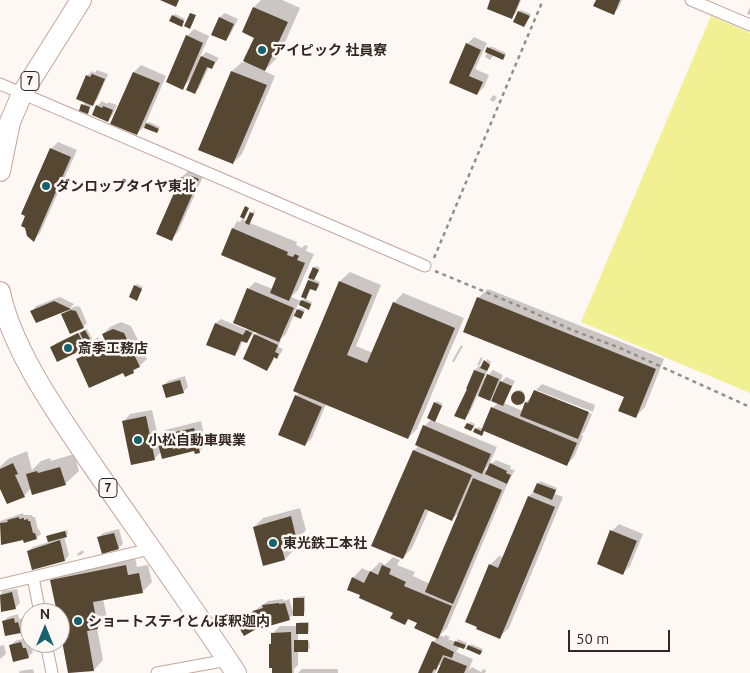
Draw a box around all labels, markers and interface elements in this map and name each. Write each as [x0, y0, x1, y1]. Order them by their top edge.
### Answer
place label: アイピック 社員寮 [272, 42, 387, 58]
marker: アイピック 社員寮 [256, 44, 268, 56]
road number: 7 [21, 72, 39, 90]
place label: ダンロップタイヤ東北 [56, 178, 196, 194]
marker: ダンロップタイヤ東北 [40, 180, 52, 192]
place label: 斎季工務店 [78, 340, 148, 356]
marker: 斎季工務店 [62, 342, 74, 354]
place label: 小松自動車興業 [148, 432, 246, 448]
marker: 小松自動車興業 [132, 434, 144, 446]
road number: 7 [99, 478, 117, 498]
place label: 東光鉄工本社 [283, 535, 367, 551]
marker: 東光鉄工本社 [267, 537, 279, 549]
north arrow [20, 603, 70, 653]
text: N [40, 606, 50, 622]
place label: ショートステイとんぼ釈迦内 [88, 613, 270, 629]
marker: ショートステイとんぼ釈迦内 [72, 615, 84, 627]
scale bar [570, 620, 672, 652]
text: 50 m [576, 630, 609, 647]

